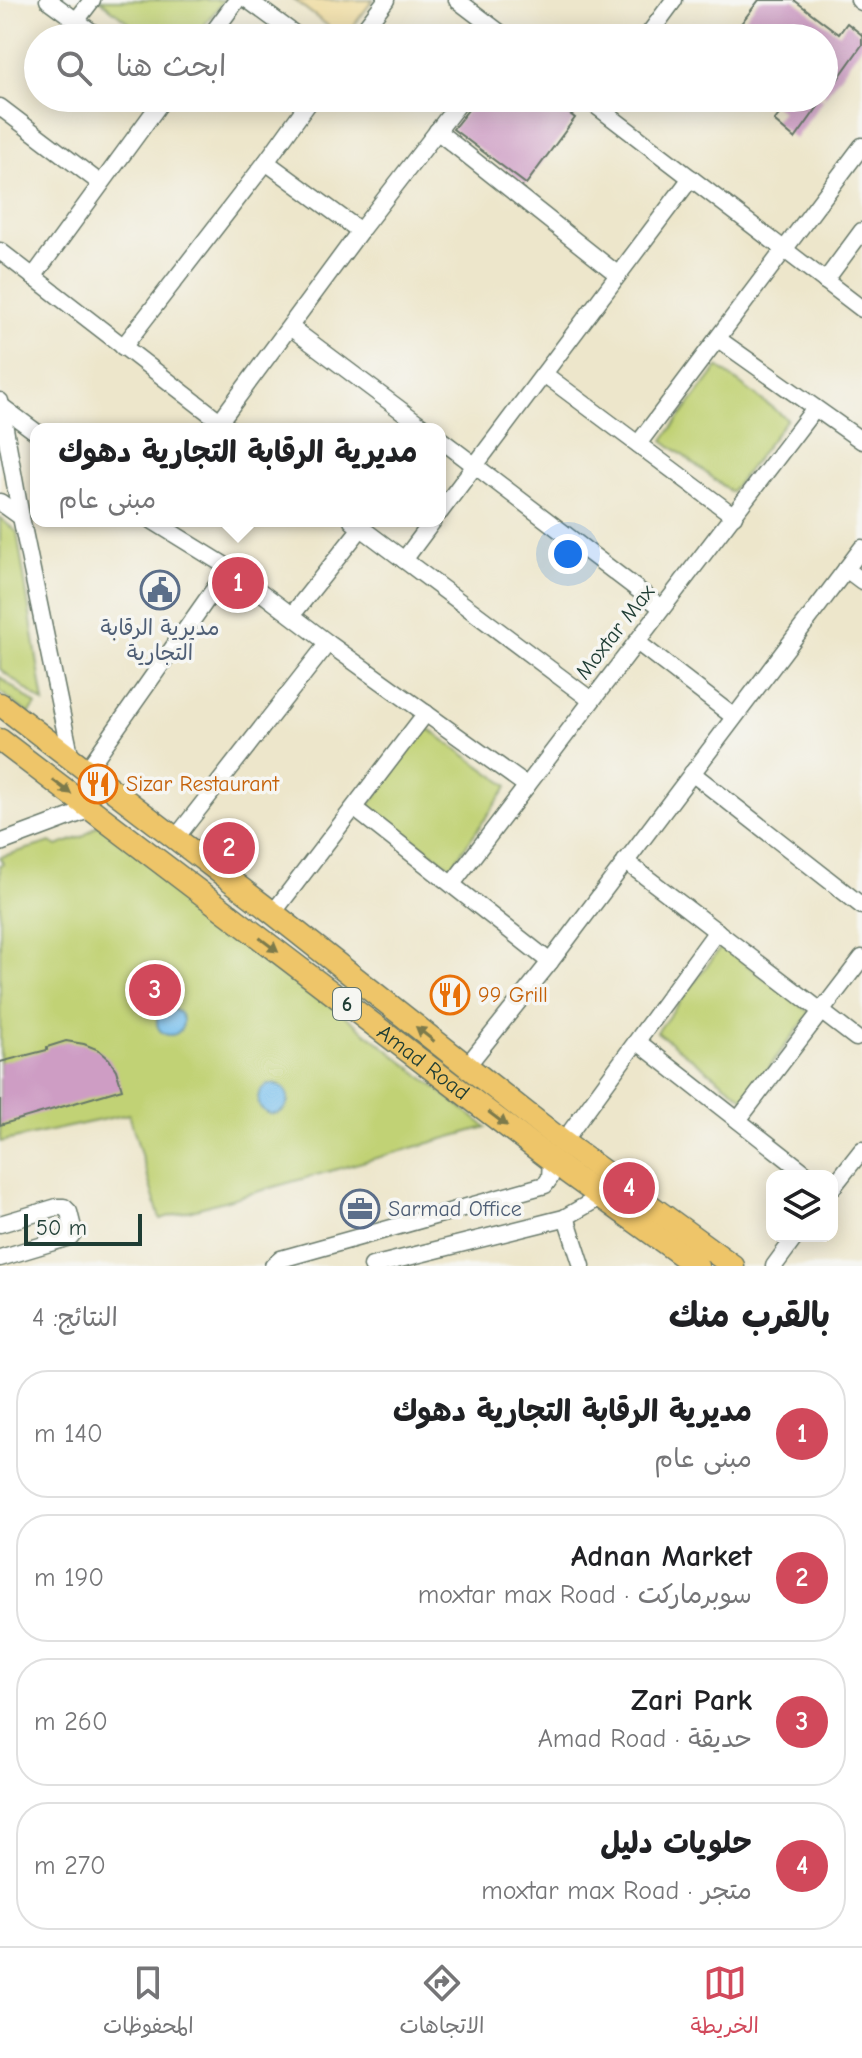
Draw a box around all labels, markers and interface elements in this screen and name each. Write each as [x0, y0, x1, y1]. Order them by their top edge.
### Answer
search box [24, 24, 838, 112]
icon: search [52, 46, 96, 90]
text: ابحث هنا [116, 49, 226, 84]
popup [30, 423, 446, 527]
text: مديرية الرقابة التجارية دهوك [59, 435, 417, 470]
text: مبنى عام [59, 485, 156, 515]
your location [548, 534, 588, 574]
pin: 1 [212, 553, 264, 613]
public building icon: مديرية الرقابة التجارية [139, 569, 181, 611]
street label: Moxtar Max [570, 579, 660, 685]
place label: مديرية الرقابة التجارية [100, 615, 220, 666]
restaurant icon: Sizar Restaurant [77, 763, 119, 805]
place label: Sizar Restaurant [126, 771, 280, 797]
one-way arrow [51, 779, 73, 795]
pin: 2 [203, 818, 255, 878]
one-way arrow [259, 936, 279, 952]
pin: 3 [129, 960, 181, 1020]
restaurant icon: 99 Grill [429, 974, 471, 1016]
place label: 99 Grill [478, 982, 548, 1008]
road number: 6 [333, 988, 361, 1020]
street label: Amad Road [372, 1019, 474, 1106]
one-way arrow [415, 1026, 435, 1043]
one-way arrow [488, 1111, 508, 1127]
pin: 4 [603, 1158, 655, 1218]
map controls [766, 1170, 838, 1242]
button: layers [766, 1170, 838, 1242]
office icon: Sarmad Office [339, 1188, 381, 1230]
place label: Sarmad Office [388, 1196, 522, 1222]
scale bar [24, 1210, 142, 1246]
text: 50 m [36, 1215, 87, 1241]
text: بالقرب منك [669, 1296, 830, 1336]
text: النتائج: 4 [32, 1303, 118, 1333]
text: مديرية الرقابة التجارية دهوك [393, 1394, 752, 1429]
text: 140 m [34, 1419, 103, 1449]
text: 1 [797, 1419, 807, 1449]
text: مبنى عام [654, 1444, 752, 1474]
text: Adnan Market [571, 1539, 752, 1574]
text: 190 m [34, 1563, 104, 1593]
text: 2 [796, 1563, 808, 1593]
text: سوبرماركت · moxtar max Road [418, 1580, 752, 1610]
text: Zari Park [631, 1683, 752, 1718]
text: 260 m [34, 1707, 108, 1737]
text: 3 [796, 1707, 808, 1737]
text: حديقة · Amad Road [538, 1724, 752, 1754]
text: حلويات دليل [600, 1826, 752, 1861]
text: 270 m [34, 1851, 106, 1881]
text: 4 [796, 1851, 808, 1881]
text: متجر · moxtar max Road [481, 1876, 752, 1906]
tab: المحفوظات [103, 1961, 194, 2045]
tab: الاتجاهات [399, 1961, 484, 2045]
tab: الخريطة [690, 1961, 759, 2045]

